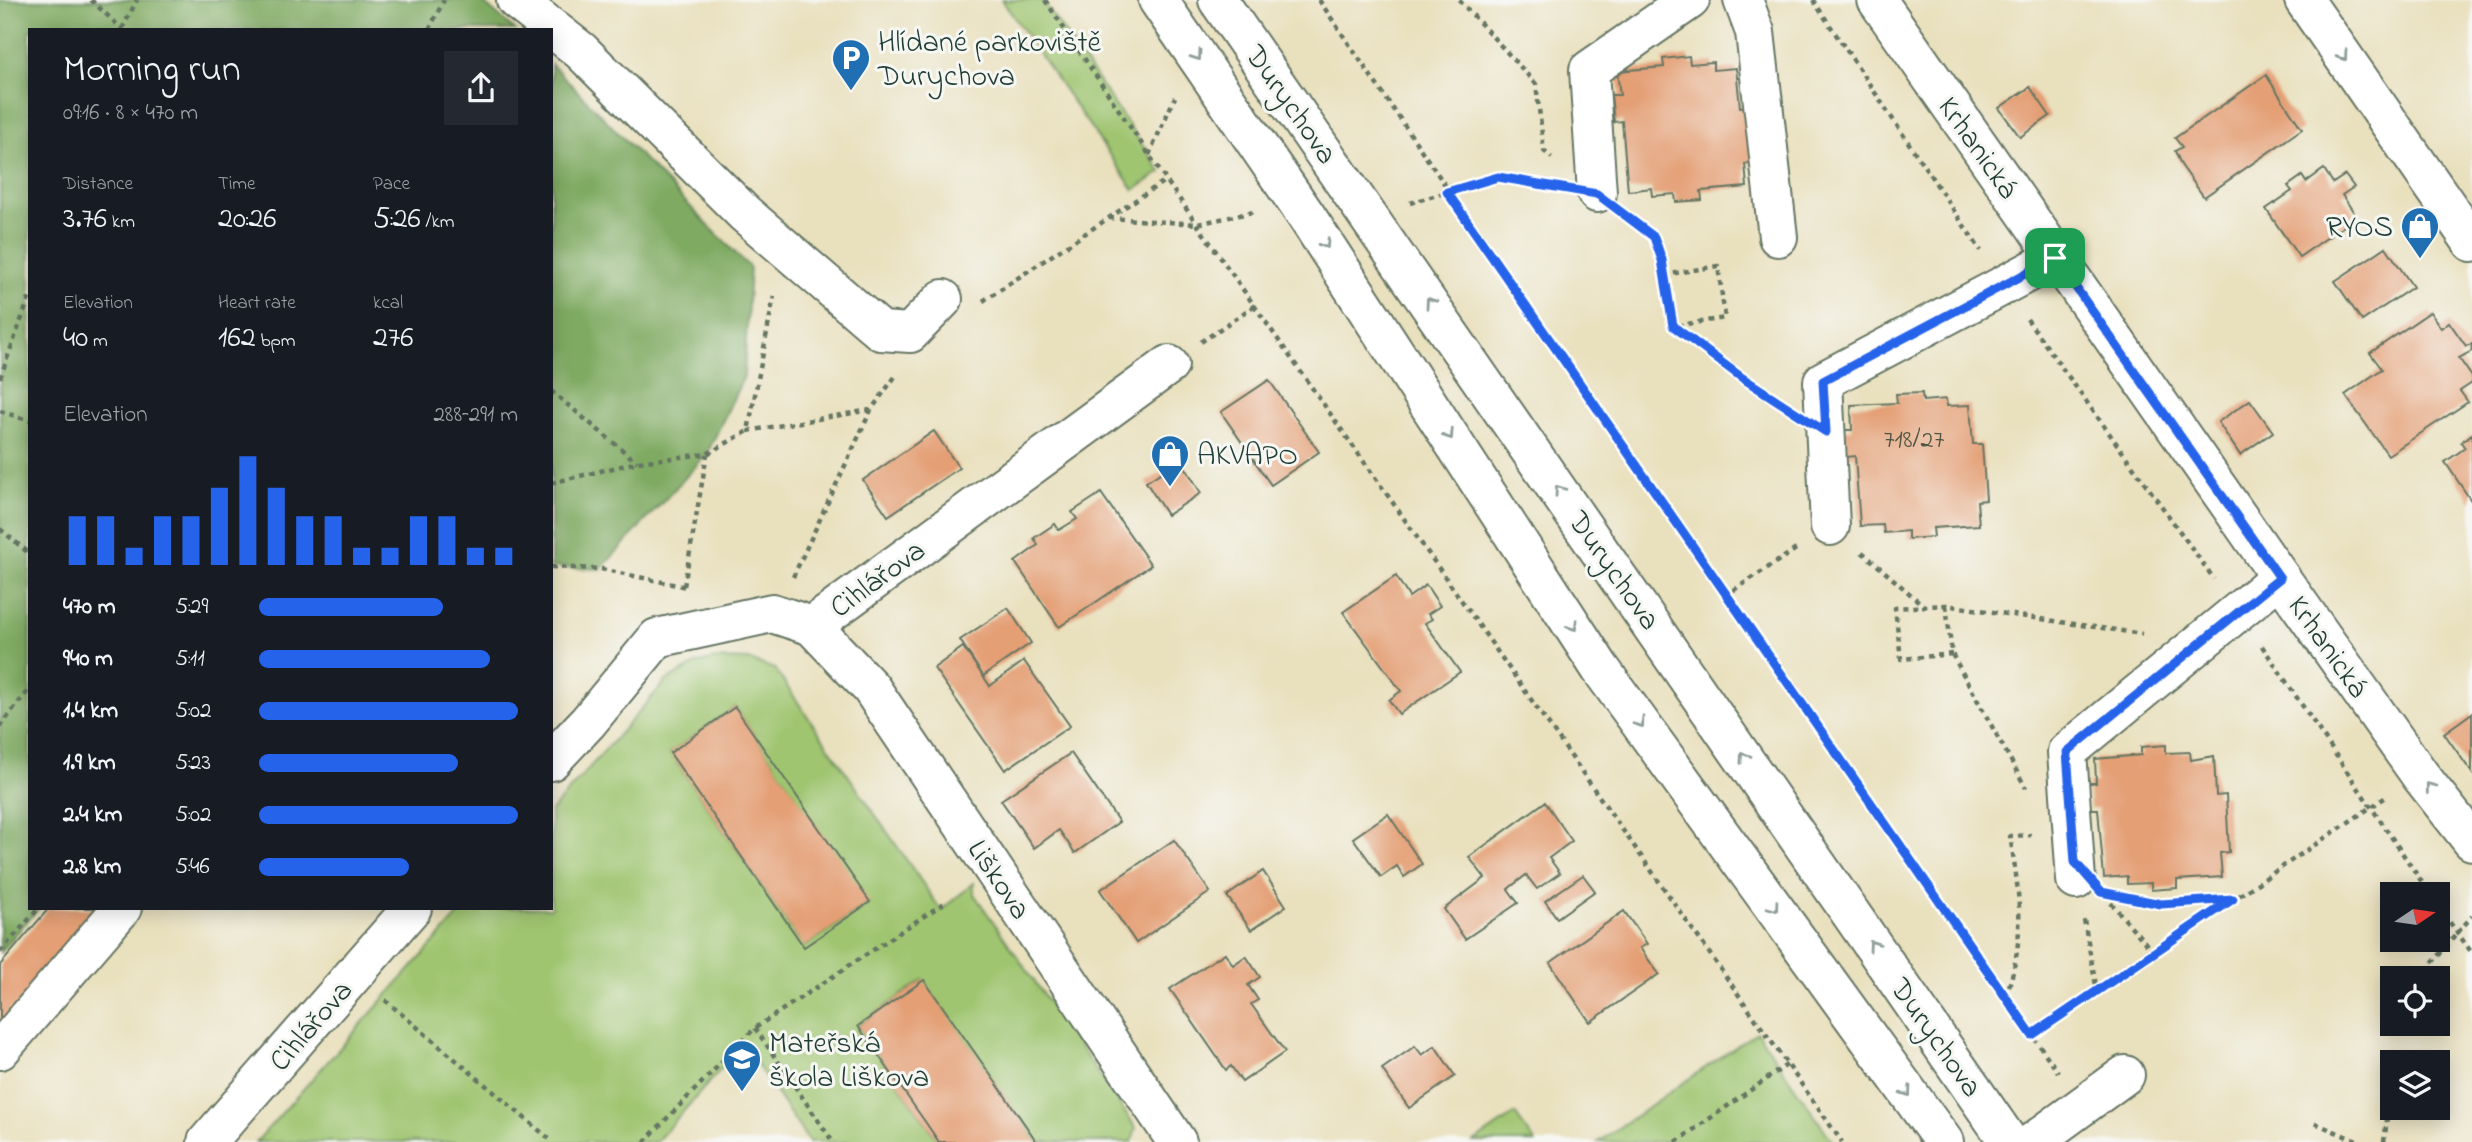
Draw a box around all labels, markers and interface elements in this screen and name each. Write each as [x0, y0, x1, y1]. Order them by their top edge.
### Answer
place label: Hlídané parkoviště Durychova [877, 22, 1102, 100]
street label: Durychova [1232, 36, 1347, 174]
parking icon: Hlídané parkoviště Durychova [830, 37, 872, 92]
text: Morning run [63, 43, 241, 99]
one-way arrow [1188, 48, 1201, 61]
one-way arrow [2335, 48, 2347, 61]
button: share [444, 51, 518, 125]
street label: Krhanická [1925, 89, 2028, 209]
text: 09:16 · 8 × 470 m [63, 97, 198, 130]
text: Distance [63, 171, 133, 198]
text: Time [218, 171, 256, 198]
text: Pace [373, 171, 410, 198]
text: 3.76 [63, 198, 107, 242]
text: 20:26 [218, 198, 277, 242]
text: 5:26 [373, 198, 421, 242]
shop icon: RYOS [2399, 205, 2441, 260]
place label: RYOS [2326, 207, 2393, 251]
text: km [107, 209, 135, 236]
text: /km [421, 209, 455, 236]
pin [2025, 228, 2085, 288]
one-way arrow [1317, 236, 1329, 249]
icon: arrive [2036, 239, 2074, 277]
text: Elevation [63, 290, 133, 317]
text: Heart rate [218, 290, 296, 317]
text: kcal [373, 290, 403, 317]
one-way arrow [1426, 297, 1438, 310]
text: 40 [63, 317, 88, 361]
text: 162 [218, 317, 256, 361]
text: 276 [373, 317, 413, 361]
text: m [88, 328, 108, 355]
text: bpm [256, 328, 296, 355]
text: Elevation [63, 399, 148, 432]
text: 288–291 m [433, 399, 518, 432]
house number: 718/27 [1884, 422, 1944, 460]
one-way arrow [1441, 427, 1454, 440]
shop icon: AKVAPO [1149, 433, 1191, 488]
place label: AKVAPO [1197, 435, 1298, 479]
one-way arrow [1554, 484, 1567, 497]
street label: Durychova [1555, 502, 1670, 640]
street label: Cihlářova [822, 531, 936, 630]
street label: Krhanická [2275, 588, 2378, 708]
text: 470 m [63, 591, 116, 624]
text: 5:29 [175, 591, 208, 624]
one-way arrow [1564, 618, 1577, 631]
text: 940 m [63, 643, 113, 676]
text: 5:11 [175, 643, 205, 676]
text: 1.4 km [63, 695, 118, 728]
text: 5:02 [175, 695, 211, 728]
one-way arrow [1632, 715, 1644, 728]
text: 1.9 km [63, 747, 116, 780]
text: 5:23 [175, 747, 211, 780]
one-way arrow [1739, 752, 1752, 765]
one-way arrow [2426, 782, 2439, 795]
text: 2.4 km [63, 799, 122, 832]
text: 5:02 [175, 799, 211, 832]
street label: Liškova [955, 832, 1040, 930]
text: 2.8 km [63, 851, 121, 884]
text: 5:46 [175, 851, 210, 884]
north arrow [2380, 882, 2450, 952]
map controls [2380, 882, 2450, 1120]
one-way arrow [1765, 899, 1778, 912]
one-way arrow [1869, 940, 1881, 953]
button: locate [2380, 966, 2450, 1036]
street label: Durychova [1877, 969, 1992, 1107]
street label: Cihlářova [260, 971, 365, 1083]
place label: Mateřská škola Liškova [769, 1023, 929, 1101]
school or university icon: Mateřská škola Liškova [721, 1038, 763, 1093]
button: layers [2380, 1050, 2450, 1120]
one-way arrow [1899, 1084, 1911, 1096]

